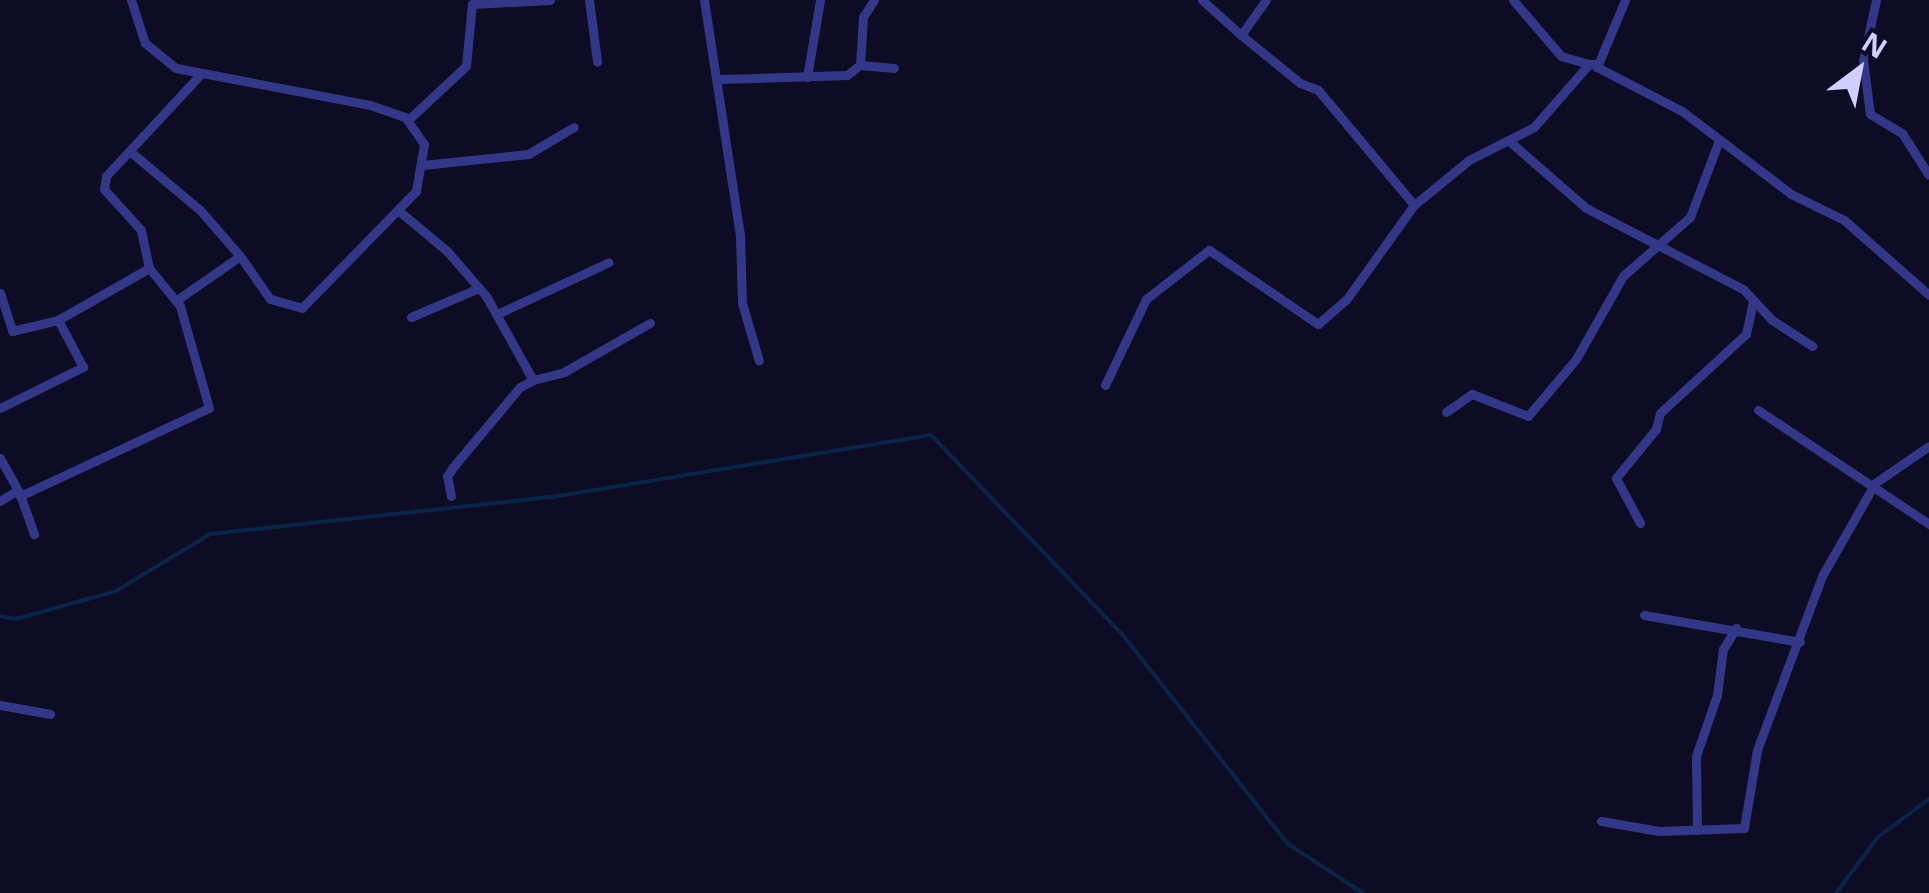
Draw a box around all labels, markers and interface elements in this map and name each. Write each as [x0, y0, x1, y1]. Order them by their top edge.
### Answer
north arrow [1809, 20, 1909, 120]
text: N [1855, 22, 1895, 67]

